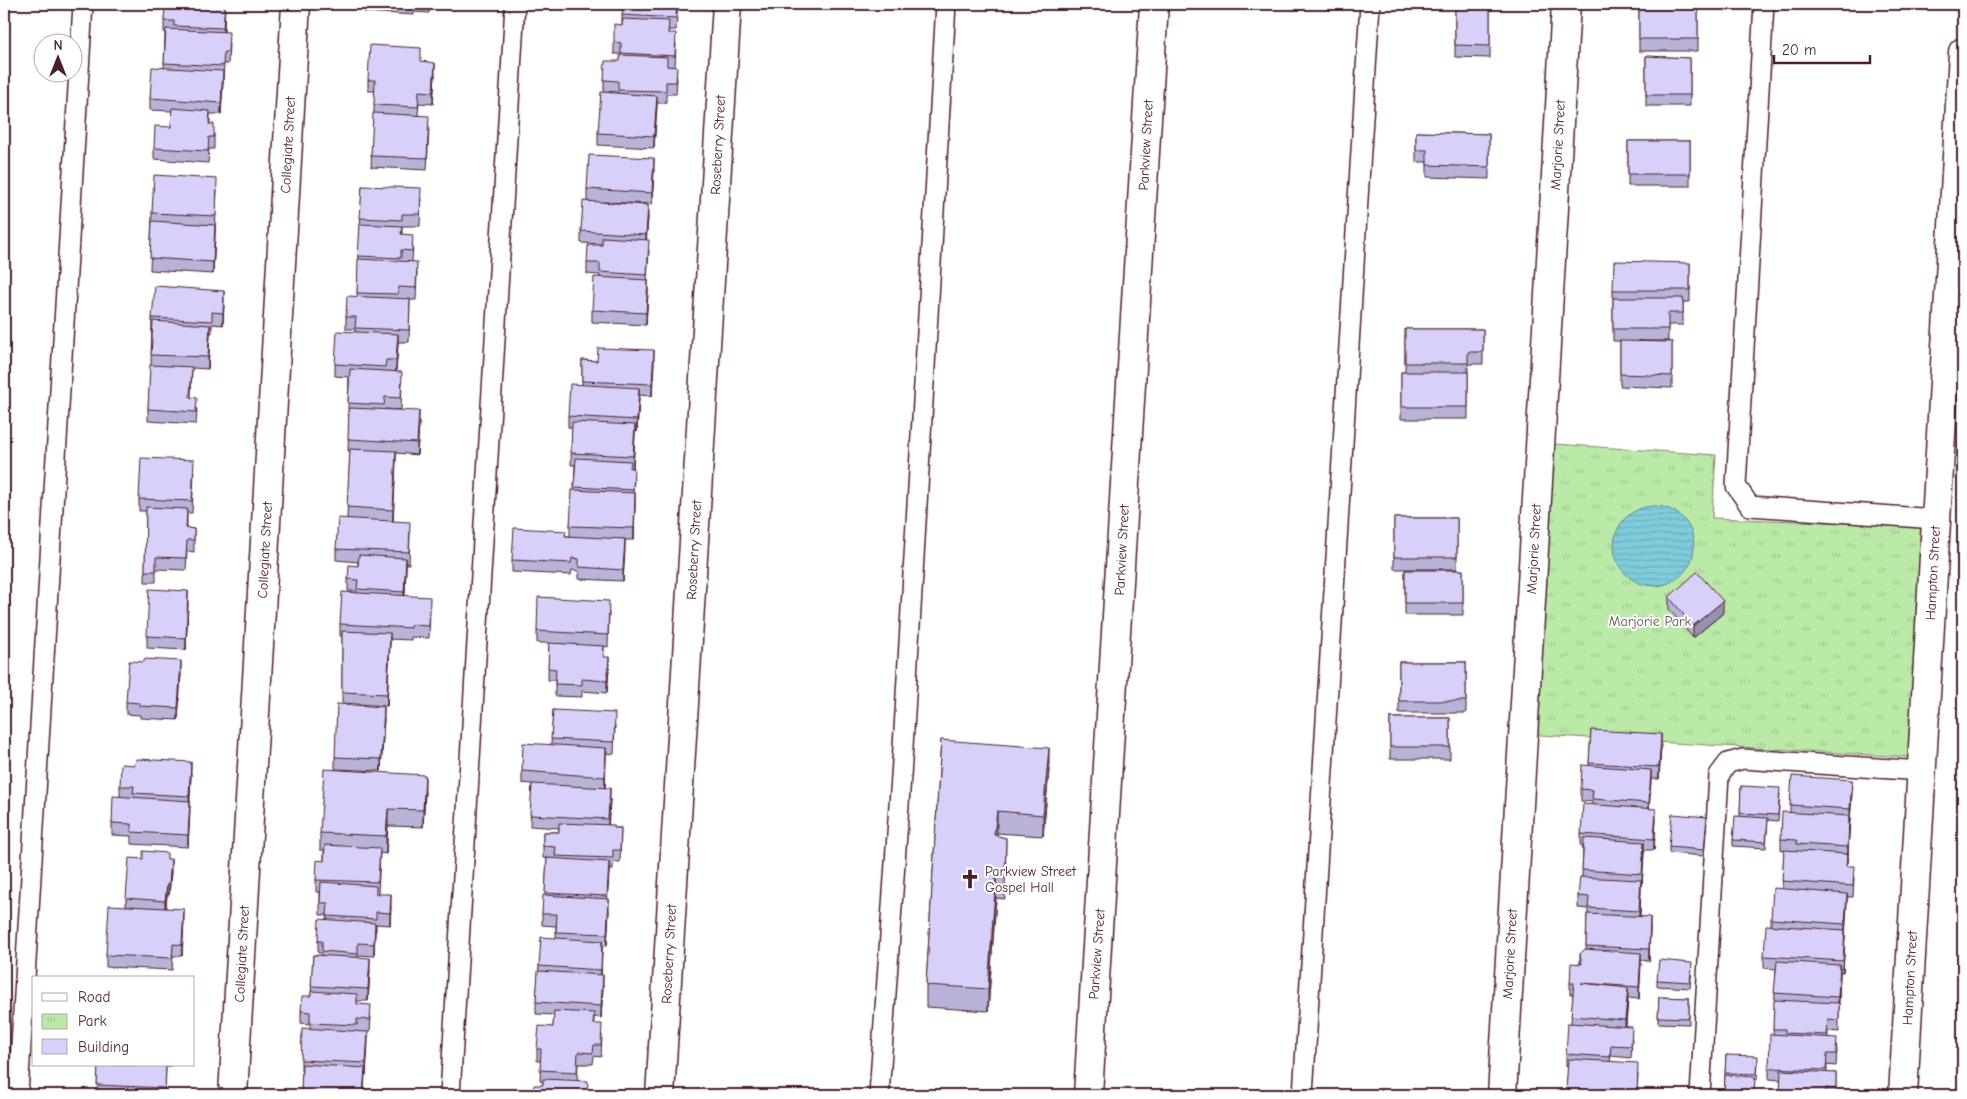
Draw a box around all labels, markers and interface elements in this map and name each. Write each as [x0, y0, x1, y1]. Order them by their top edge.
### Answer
north arrow [32, 32, 82, 82]
scale bar [1774, 32, 1871, 64]
text: N [53, 37, 63, 54]
text: 20 m [1782, 41, 1816, 59]
street label: Roseberry Street [707, 94, 729, 195]
street label: Collegiate Street [277, 95, 299, 194]
street label: Parkview Street [1135, 98, 1157, 191]
street label: Marjorie Street [1547, 98, 1569, 191]
street label: Roseberry Street [683, 499, 705, 600]
street label: Collegiate Street [254, 500, 276, 599]
street label: Marjorie Street [1523, 502, 1545, 595]
street label: Parkview Street [1111, 503, 1133, 596]
street label: Hampton Street [1922, 524, 1944, 621]
park label: Marjorie Park [1609, 613, 1691, 630]
place label: Parkview Street Gospel Hall [985, 863, 1077, 896]
church icon: Parkview Street Gospel Hall [959, 868, 981, 890]
street label: Roseberry Street [658, 903, 680, 1004]
street label: Collegiate Street [231, 904, 253, 1003]
street label: Parkview Street [1085, 907, 1109, 1000]
street label: Marjorie Street [1499, 907, 1521, 1000]
street label: Hampton Street [1899, 929, 1921, 1026]
legend [32, 976, 195, 1066]
text: Road [78, 988, 110, 1006]
text: Park [78, 1012, 107, 1030]
text: Building [78, 1038, 129, 1056]

